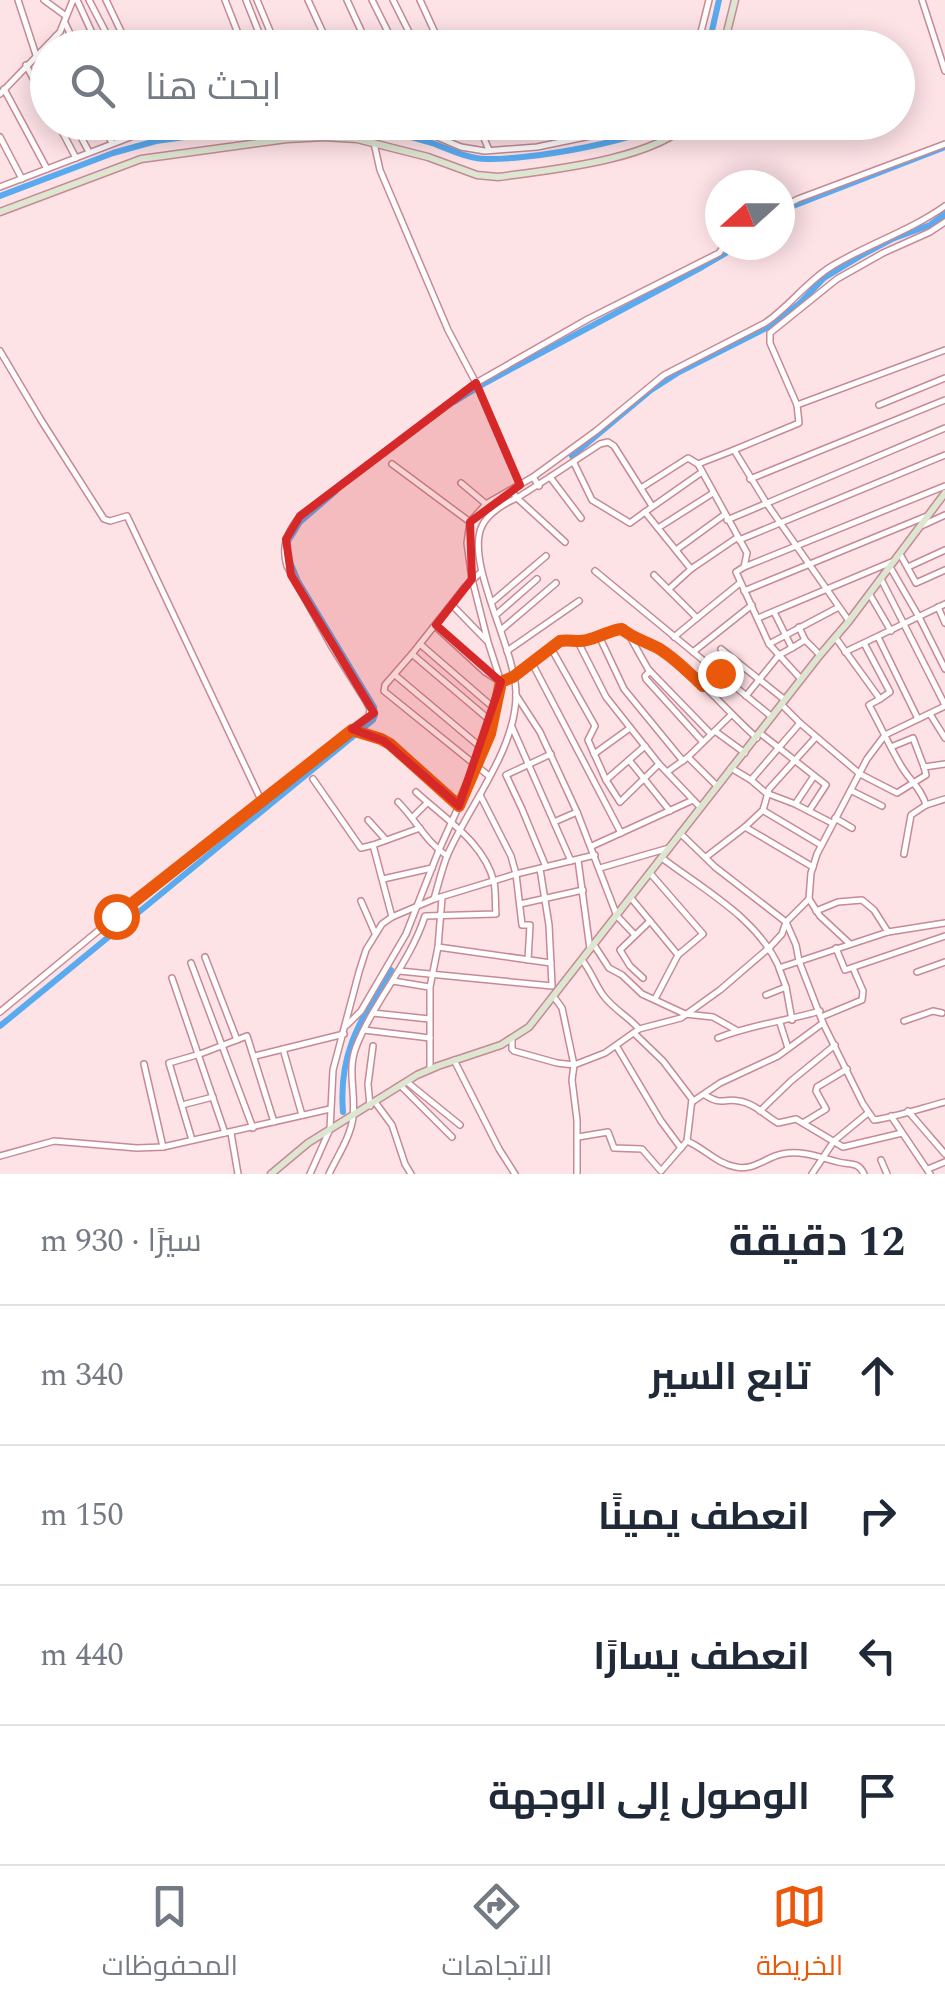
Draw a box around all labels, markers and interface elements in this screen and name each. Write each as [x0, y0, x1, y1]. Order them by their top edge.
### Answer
search box [30, 30, 915, 140]
icon: search [65, 58, 120, 113]
text: ابحث هنا [145, 59, 281, 117]
north arrow [705, 170, 795, 260]
route end [698, 651, 744, 697]
route start [94, 894, 140, 940]
text: 12 دقيقة [729, 1211, 905, 1274]
text: سيرًا · 930 m [40, 1217, 202, 1266]
icon: ahead [850, 1348, 905, 1403]
text: تابع السير [649, 1349, 810, 1407]
text: 340 m [40, 1351, 124, 1400]
icon: right [850, 1488, 905, 1543]
text: انعطف يمينًا [598, 1489, 810, 1547]
text: 150 m [40, 1491, 124, 1540]
icon: left [850, 1628, 905, 1683]
text: انعطف يسارًا [593, 1629, 810, 1687]
text: 440 m [40, 1631, 124, 1680]
icon: arrive [850, 1768, 905, 1823]
text: الوصول إلى الوجهة [488, 1769, 810, 1827]
tab: المحفوظات [102, 1879, 238, 1991]
tab: الاتجاهات [442, 1879, 552, 1991]
tab: الخريطة [756, 1879, 843, 1991]

